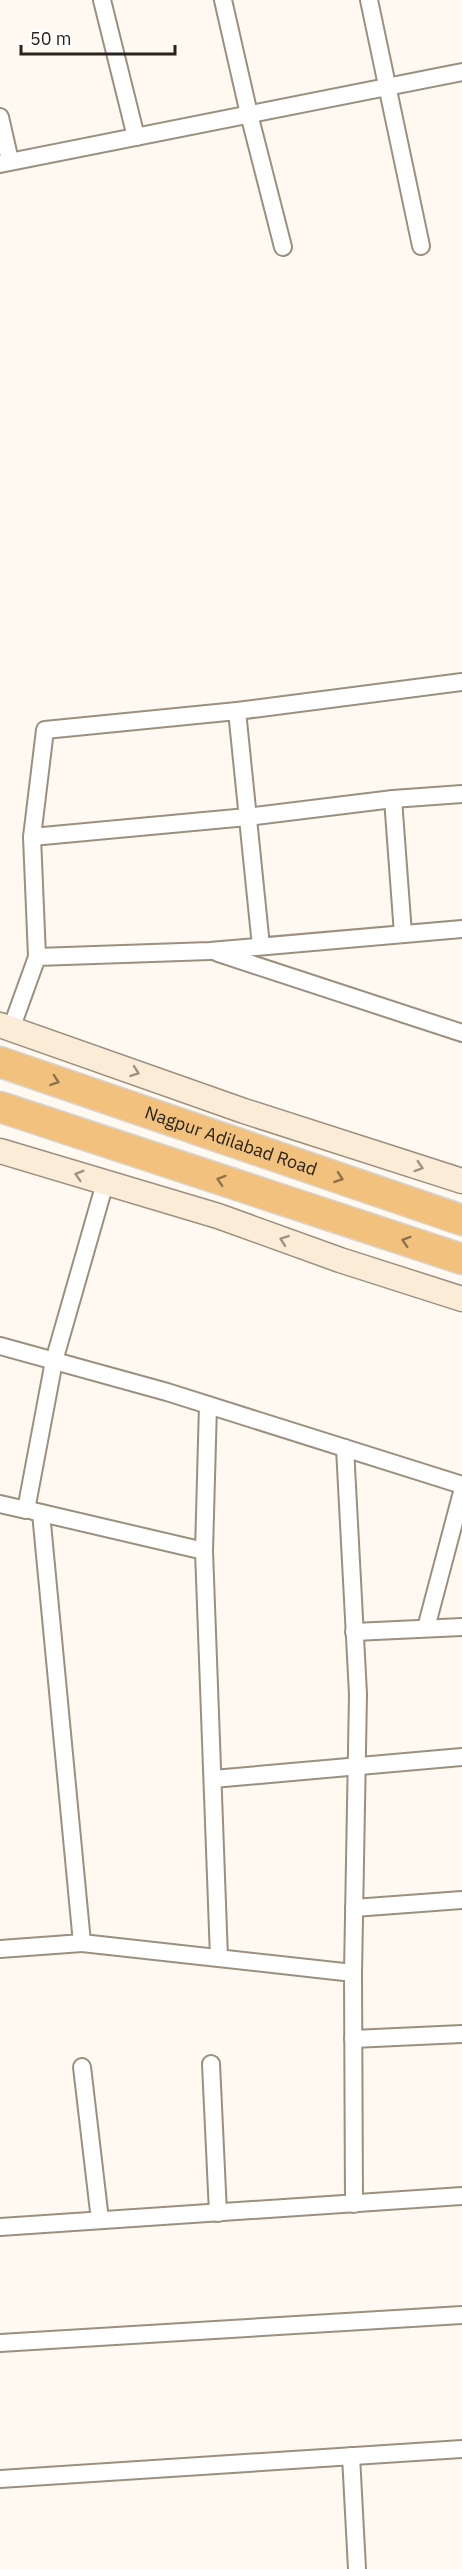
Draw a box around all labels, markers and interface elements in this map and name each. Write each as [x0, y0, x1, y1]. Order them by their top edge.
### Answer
scale bar [21, 18, 176, 56]
text: 50 m [30, 27, 72, 50]
one-way arrow [129, 1065, 139, 1078]
one-way arrow [49, 1074, 60, 1086]
street label: Nagpur Adilabad Road [142, 1100, 320, 1181]
one-way arrow [413, 1160, 424, 1172]
one-way arrow [74, 1170, 85, 1182]
one-way arrow [333, 1171, 344, 1183]
one-way arrow [216, 1175, 227, 1187]
one-way arrow [280, 1235, 290, 1248]
one-way arrow [401, 1235, 412, 1248]

